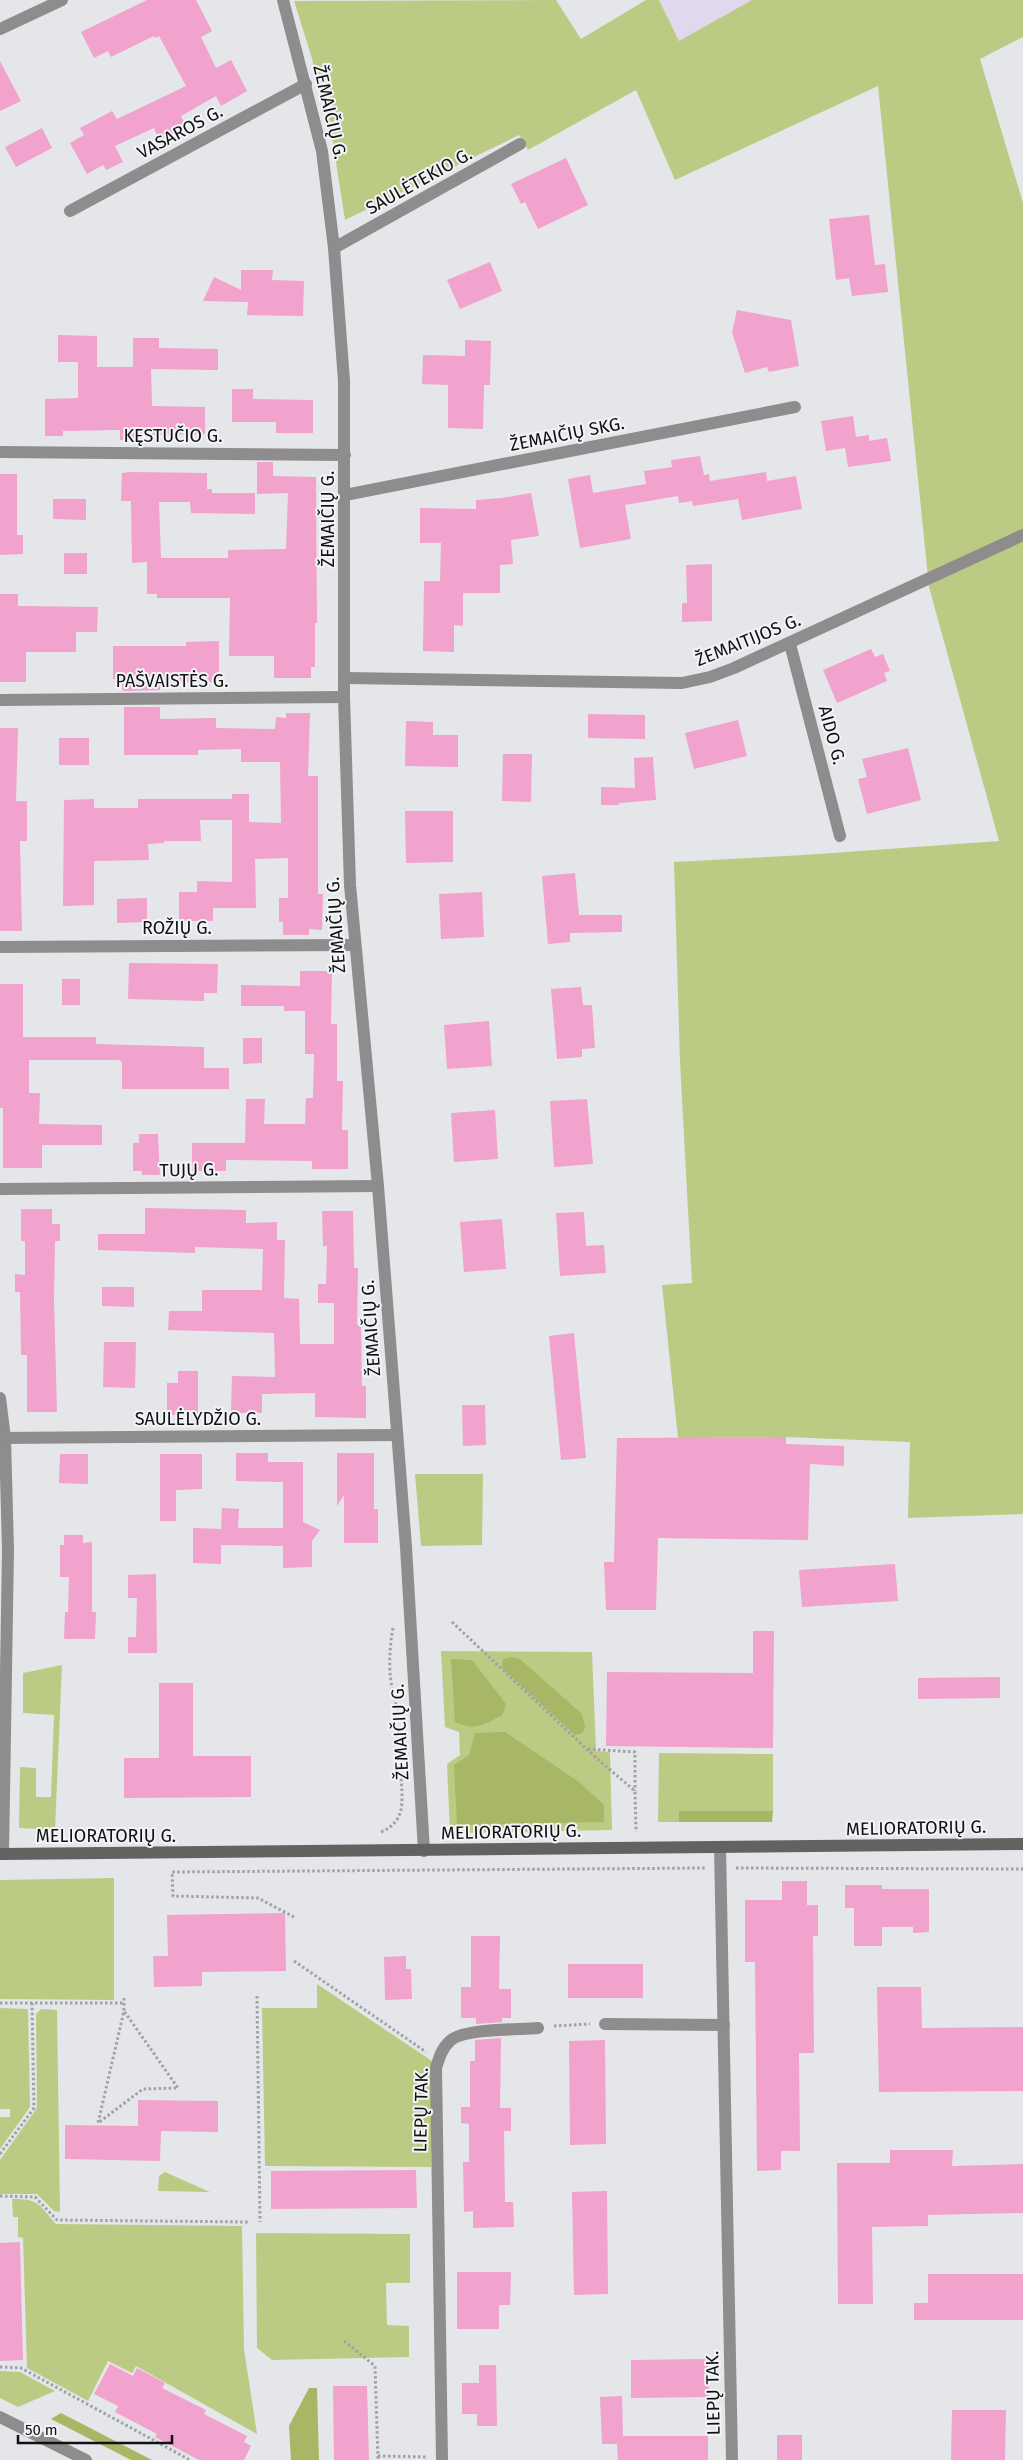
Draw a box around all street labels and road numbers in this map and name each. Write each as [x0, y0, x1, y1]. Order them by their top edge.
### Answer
street label: ŽEMAIČIŲ G. [308, 63, 352, 161]
street label: VASAROS G. [134, 100, 226, 164]
street label: SAULĖTEKIO G. [362, 143, 476, 219]
street label: ŽEMAIČIŲ SKG. [508, 412, 626, 456]
street label: KĘSTUČIO G. [124, 425, 222, 447]
street label: ŽEMAIČIŲ G. [317, 471, 339, 567]
street label: ŽEMAITIJOS G. [692, 609, 804, 671]
street label: PAŠVAISTĖS G. [116, 670, 228, 692]
street label: AIDO G. [814, 703, 850, 767]
street label: ŽEMAIČIŲ G. [322, 876, 350, 974]
street label: ROŽIŲ G. [142, 917, 212, 939]
street label: TUJŲ G. [159, 1158, 219, 1182]
street label: ŽEMAIČIŲ G. [357, 1279, 385, 1377]
street label: SAULĖLYDŽIO G. [135, 1408, 261, 1430]
street label: ŽEMAIČIŲ G. [386, 1683, 414, 1781]
street label: MELIORATORIŲ G. [846, 1816, 986, 1840]
street label: MELIORATORIŲ G. [441, 1820, 581, 1844]
street label: MELIORATORIŲ G. [36, 1825, 176, 1847]
street label: LIEPŲ TAK. [409, 2067, 433, 2153]
street label: LIEPŲ TAK. [701, 2350, 725, 2436]

